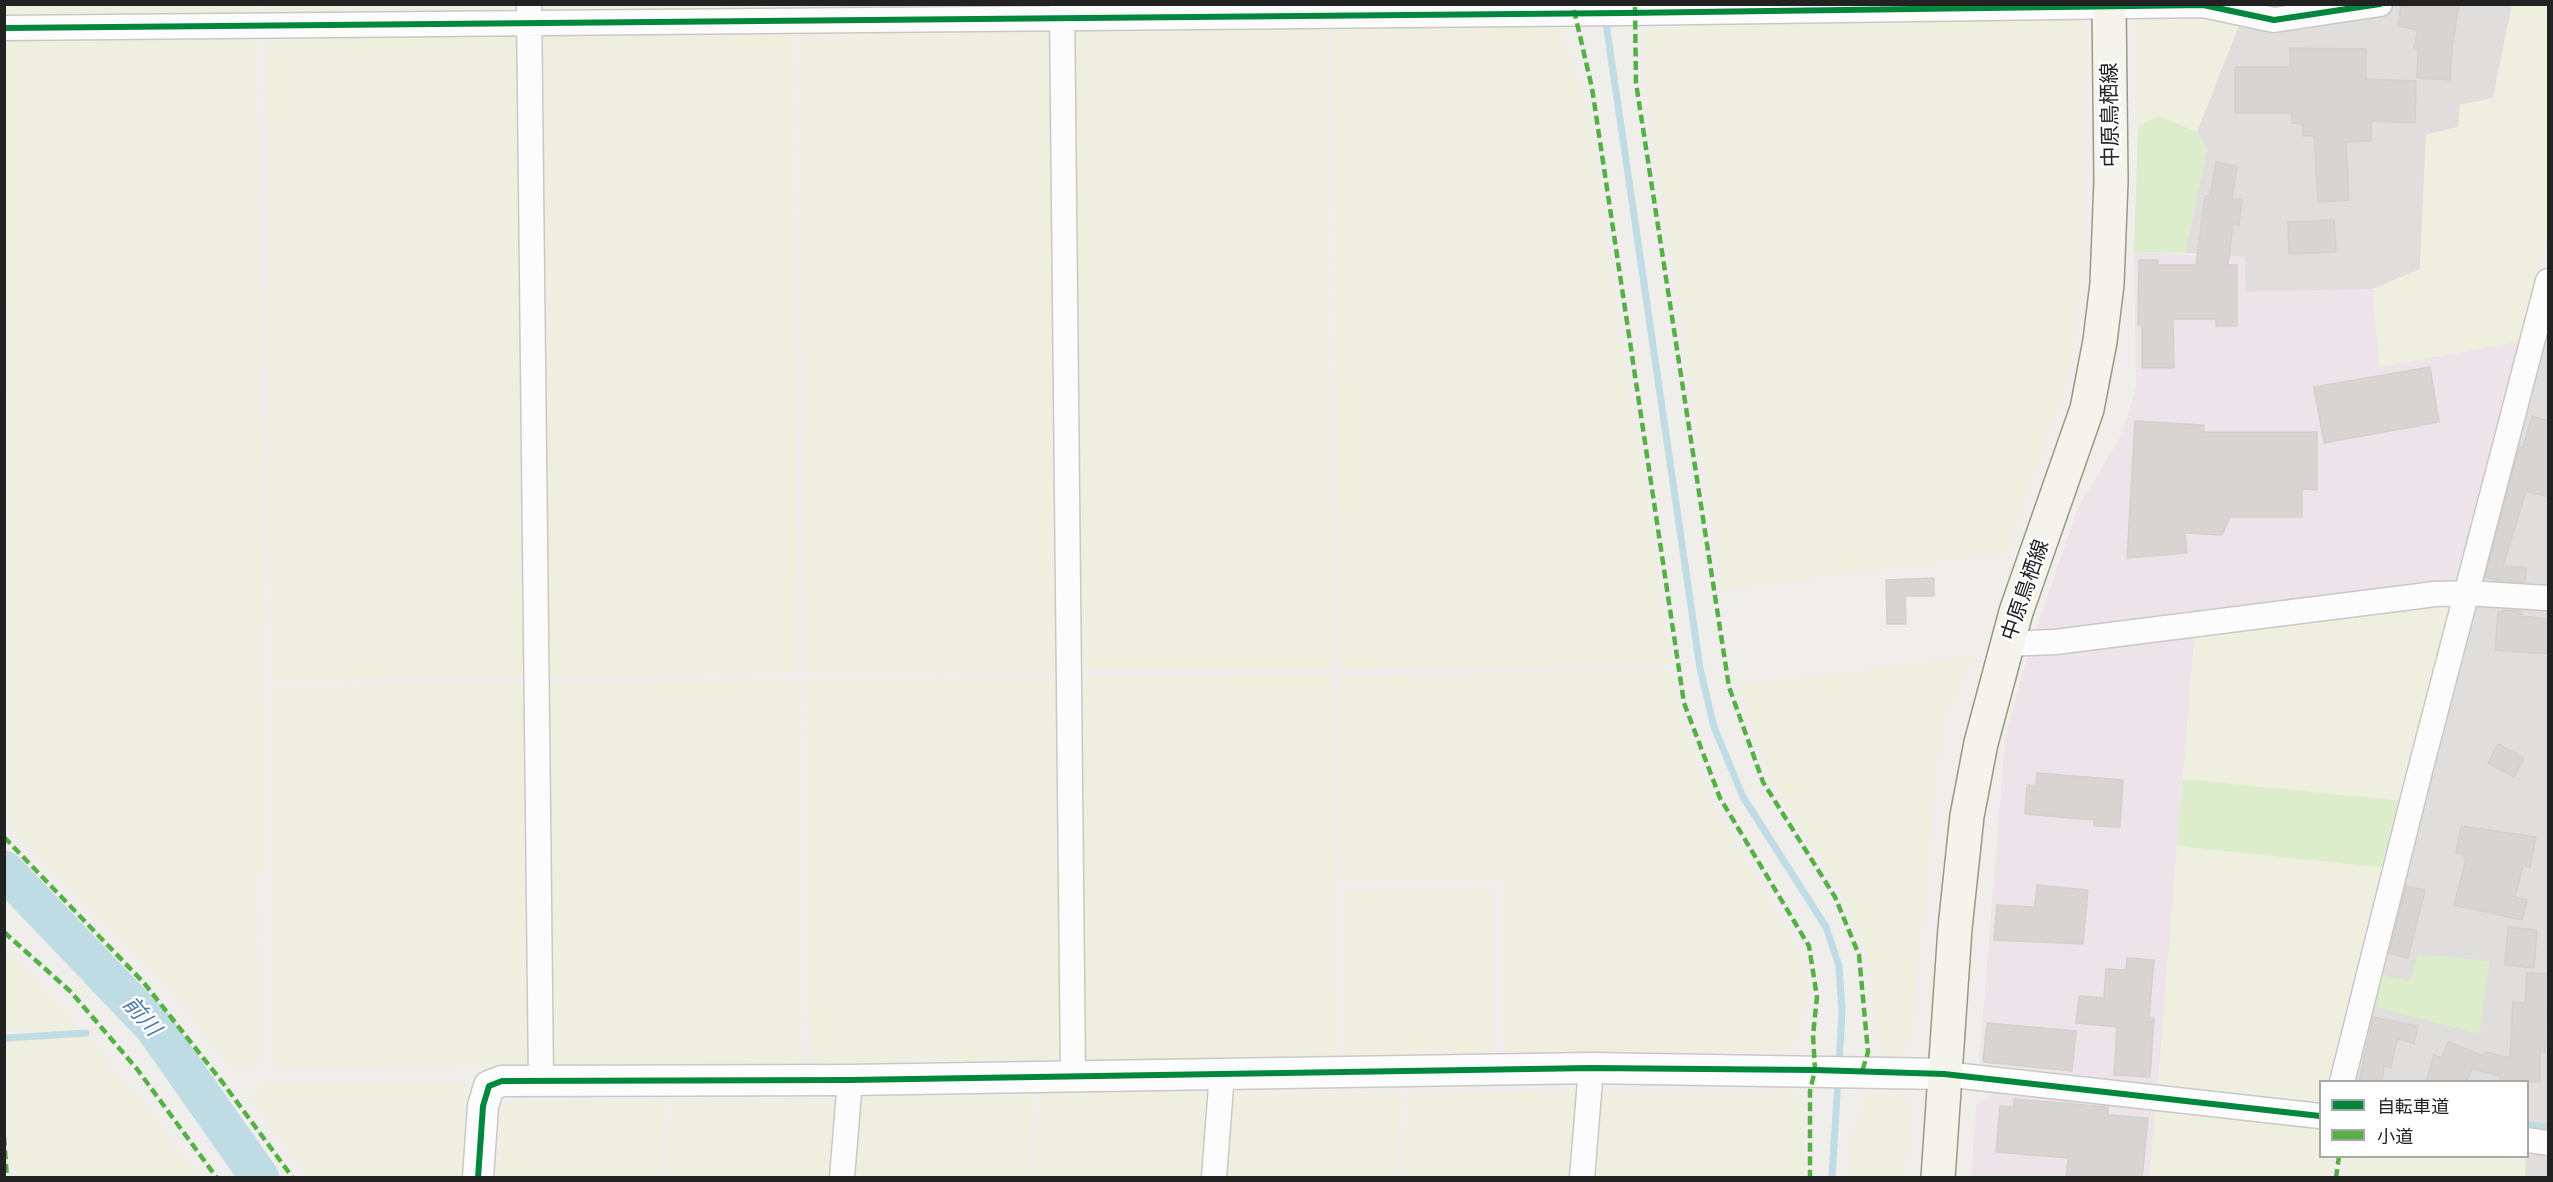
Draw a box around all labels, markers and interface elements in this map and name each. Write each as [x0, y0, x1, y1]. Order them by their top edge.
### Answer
street label: 中原鳥栖線 [2096, 62, 2124, 168]
street label: 中原鳥栖線 [1996, 536, 2054, 644]
water label: 前川 [118, 991, 166, 1041]
legend [2319, 1080, 2529, 1158]
text: 自転車道 [2377, 1096, 2449, 1116]
text: 小道 [2377, 1126, 2413, 1146]

